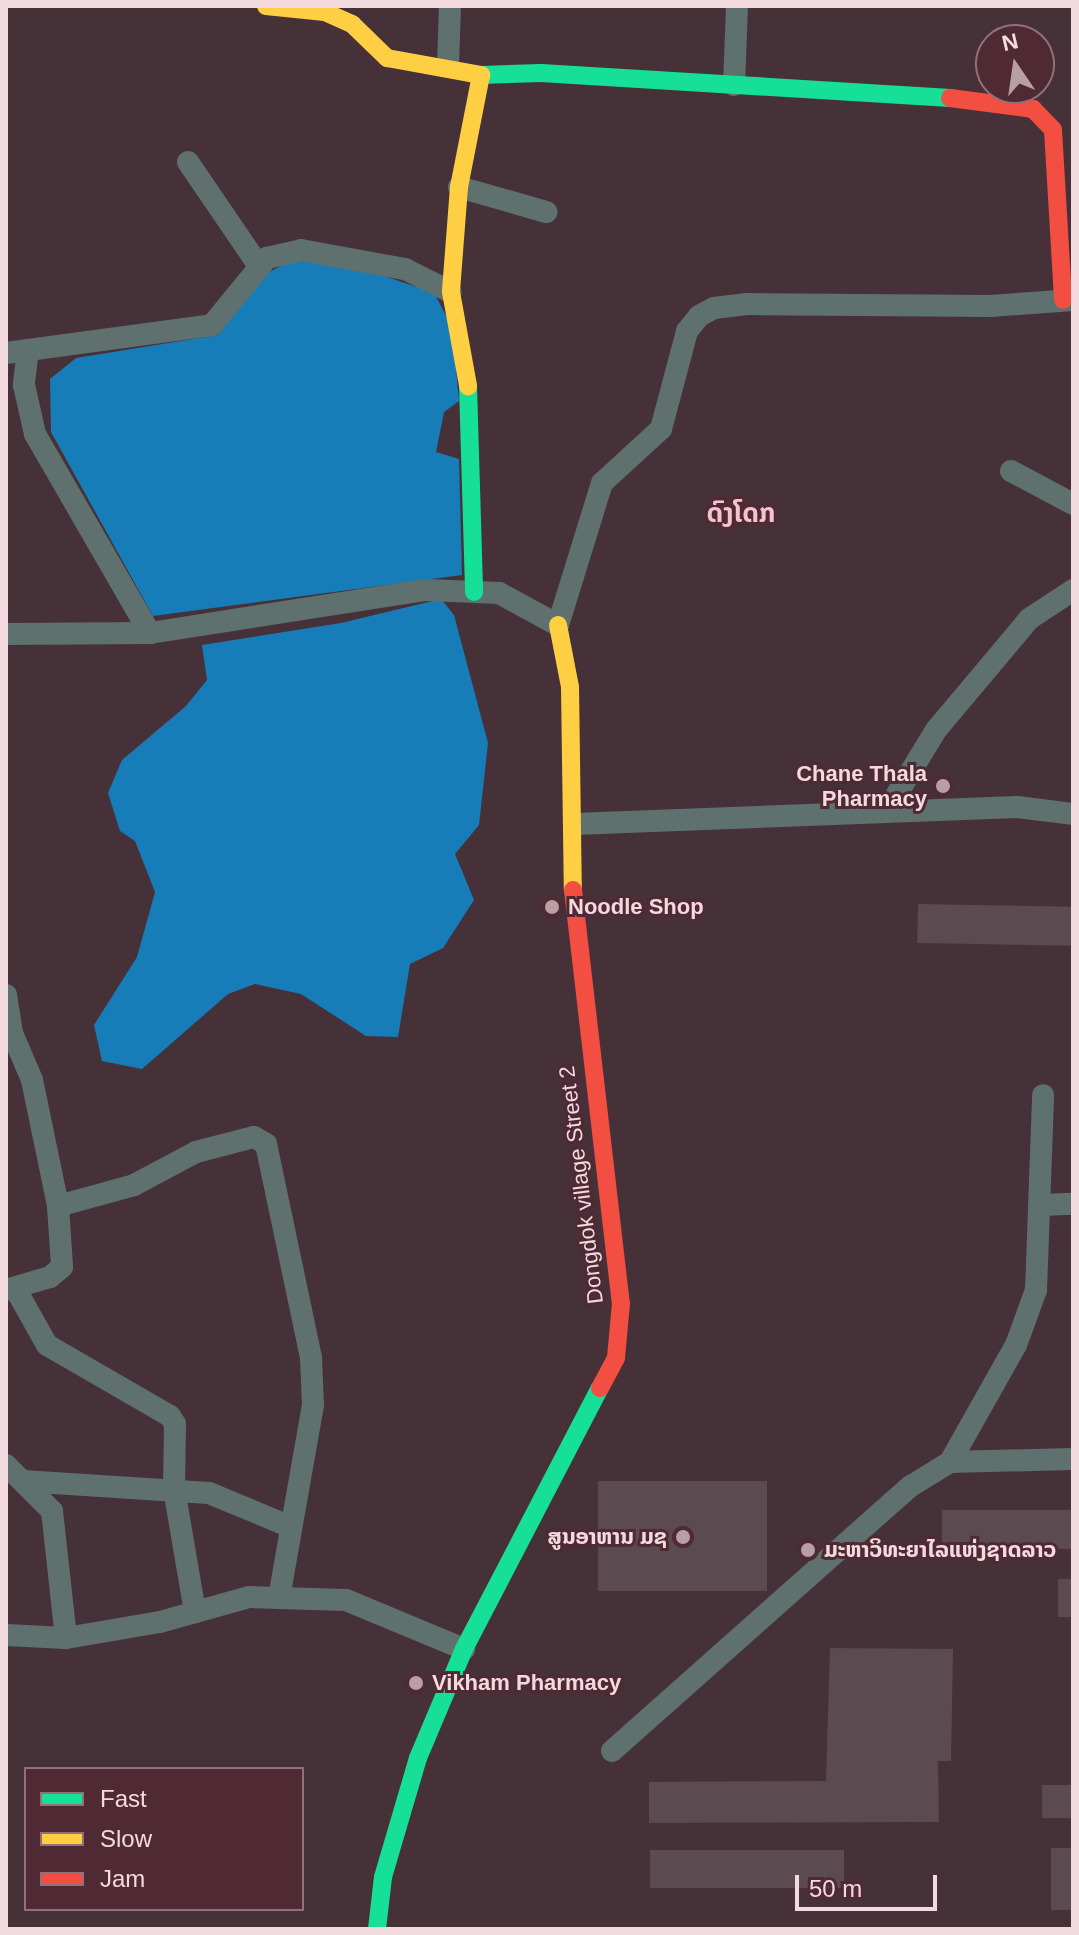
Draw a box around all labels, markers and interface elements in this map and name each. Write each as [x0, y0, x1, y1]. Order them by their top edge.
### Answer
north arrow [975, 24, 1055, 104]
text: N [999, 28, 1020, 56]
district label: ດົງໂດກ [707, 498, 775, 530]
place label: Chane Thala Pharmacy [796, 760, 927, 812]
marker: Chane Thala Pharmacy [934, 777, 952, 795]
place label: Noodle Shop [568, 894, 704, 920]
marker: Noodle Shop [543, 898, 561, 916]
street label: Dongdok village Street 2 [553, 1064, 609, 1306]
place label: ສູນອາຫານ ມຊ [548, 1524, 667, 1550]
marker: ສູນອາຫານ ມຊ [674, 1528, 692, 1546]
place label: ມະຫາວິທະຍາໄລແຫ່ງຊາດລາວ [824, 1537, 1056, 1563]
marker: ມະຫາວິທະຍາໄລແຫ່ງຊາດລາວ [799, 1541, 817, 1559]
place label: Vikham Pharmacy [432, 1670, 621, 1696]
marker: Vikham Pharmacy [407, 1674, 425, 1692]
legend [24, 1767, 304, 1911]
text: Fast [100, 1785, 147, 1812]
text: Slow [100, 1825, 152, 1852]
scale bar [799, 1859, 941, 1909]
text: Jam [100, 1865, 145, 1892]
text: 50 m [809, 1875, 862, 1902]

